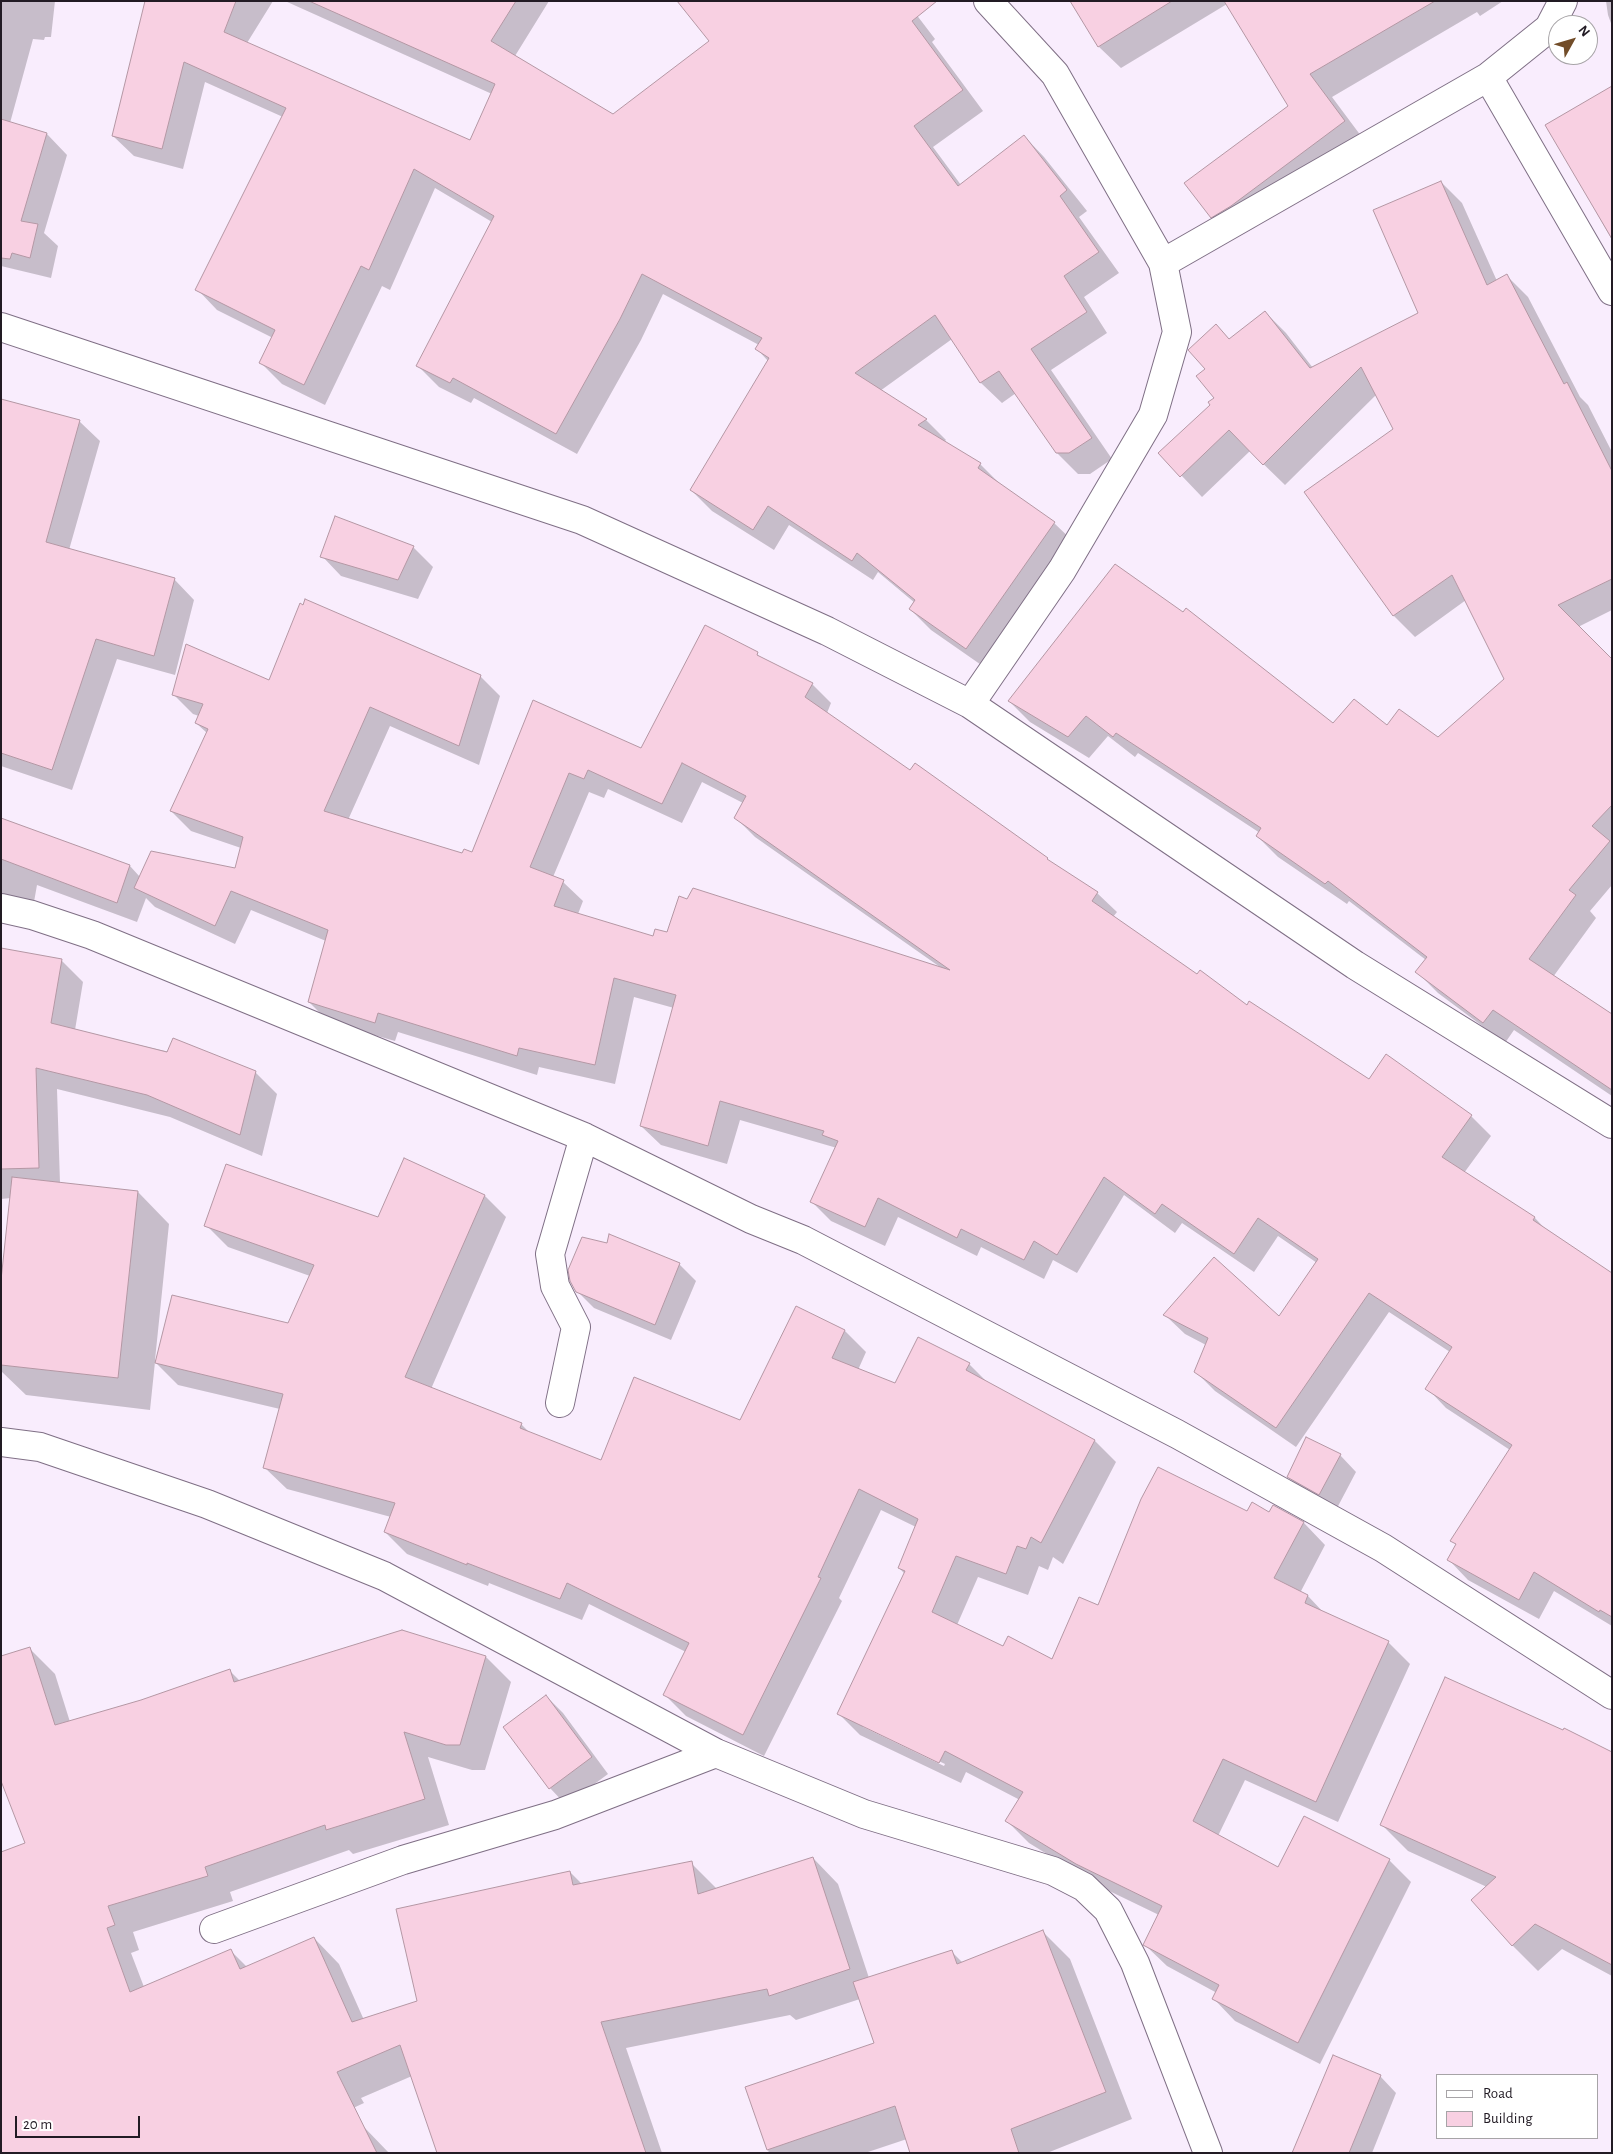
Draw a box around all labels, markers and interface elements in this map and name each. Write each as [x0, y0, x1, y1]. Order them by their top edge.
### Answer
north arrow [1548, 15, 1598, 65]
text: N [1575, 23, 1592, 39]
legend [1436, 2074, 1598, 2139]
text: Road [1483, 2086, 1513, 2101]
scale bar [18, 2106, 142, 2138]
text: Building [1483, 2111, 1533, 2126]
text: 20 m [23, 2117, 52, 2132]

